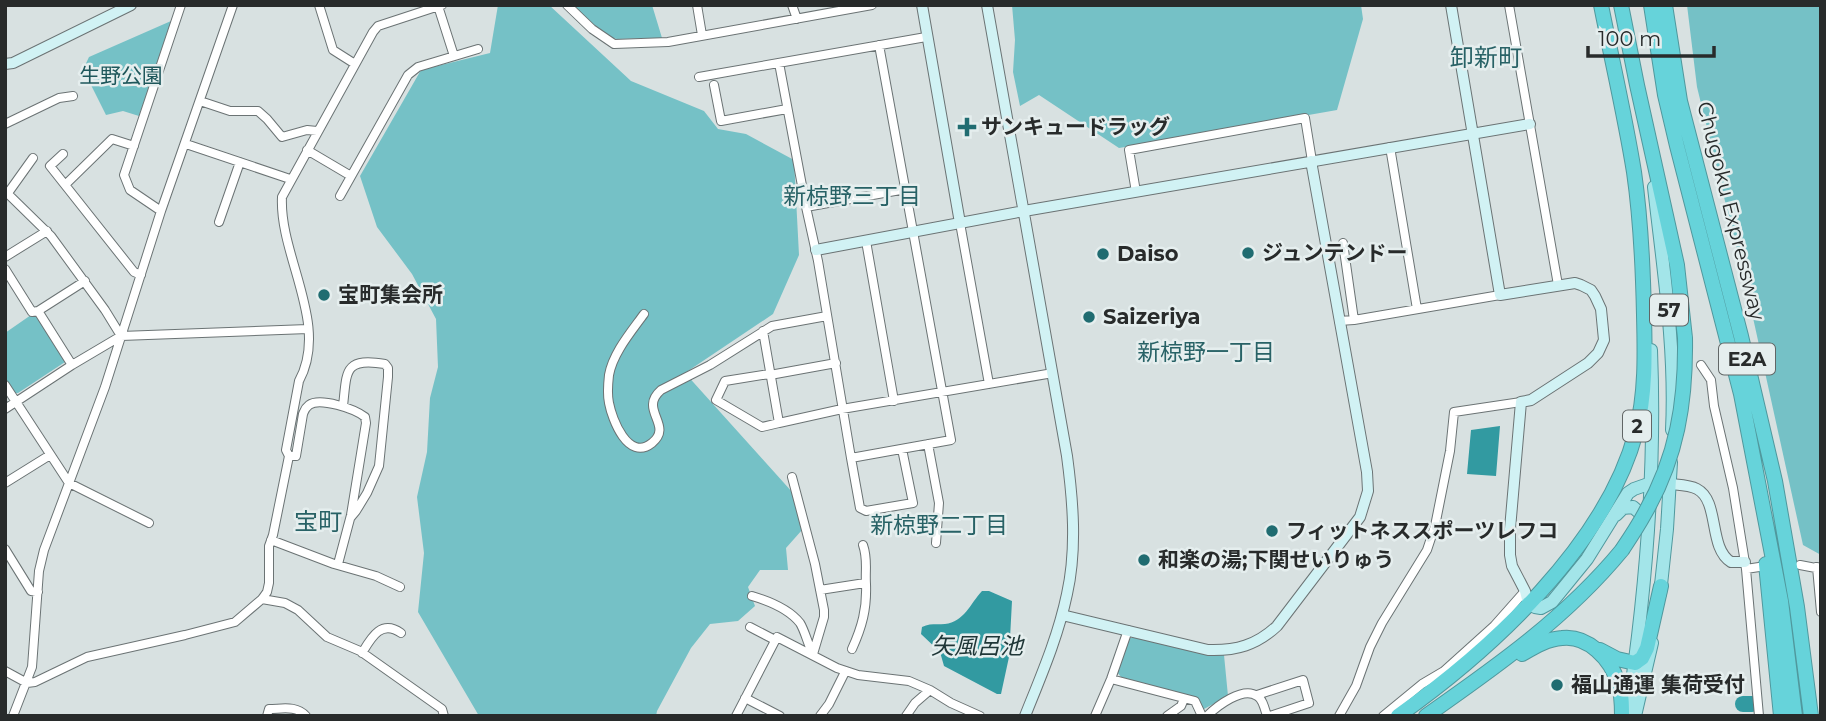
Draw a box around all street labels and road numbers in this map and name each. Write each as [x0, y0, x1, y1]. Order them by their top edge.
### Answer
street label: Chugoku Expressway [1692, 99, 1771, 323]
road number: 57 [1650, 294, 1688, 326]
road number: E2A [1719, 344, 1775, 374]
road number: 2 [1623, 410, 1651, 442]

